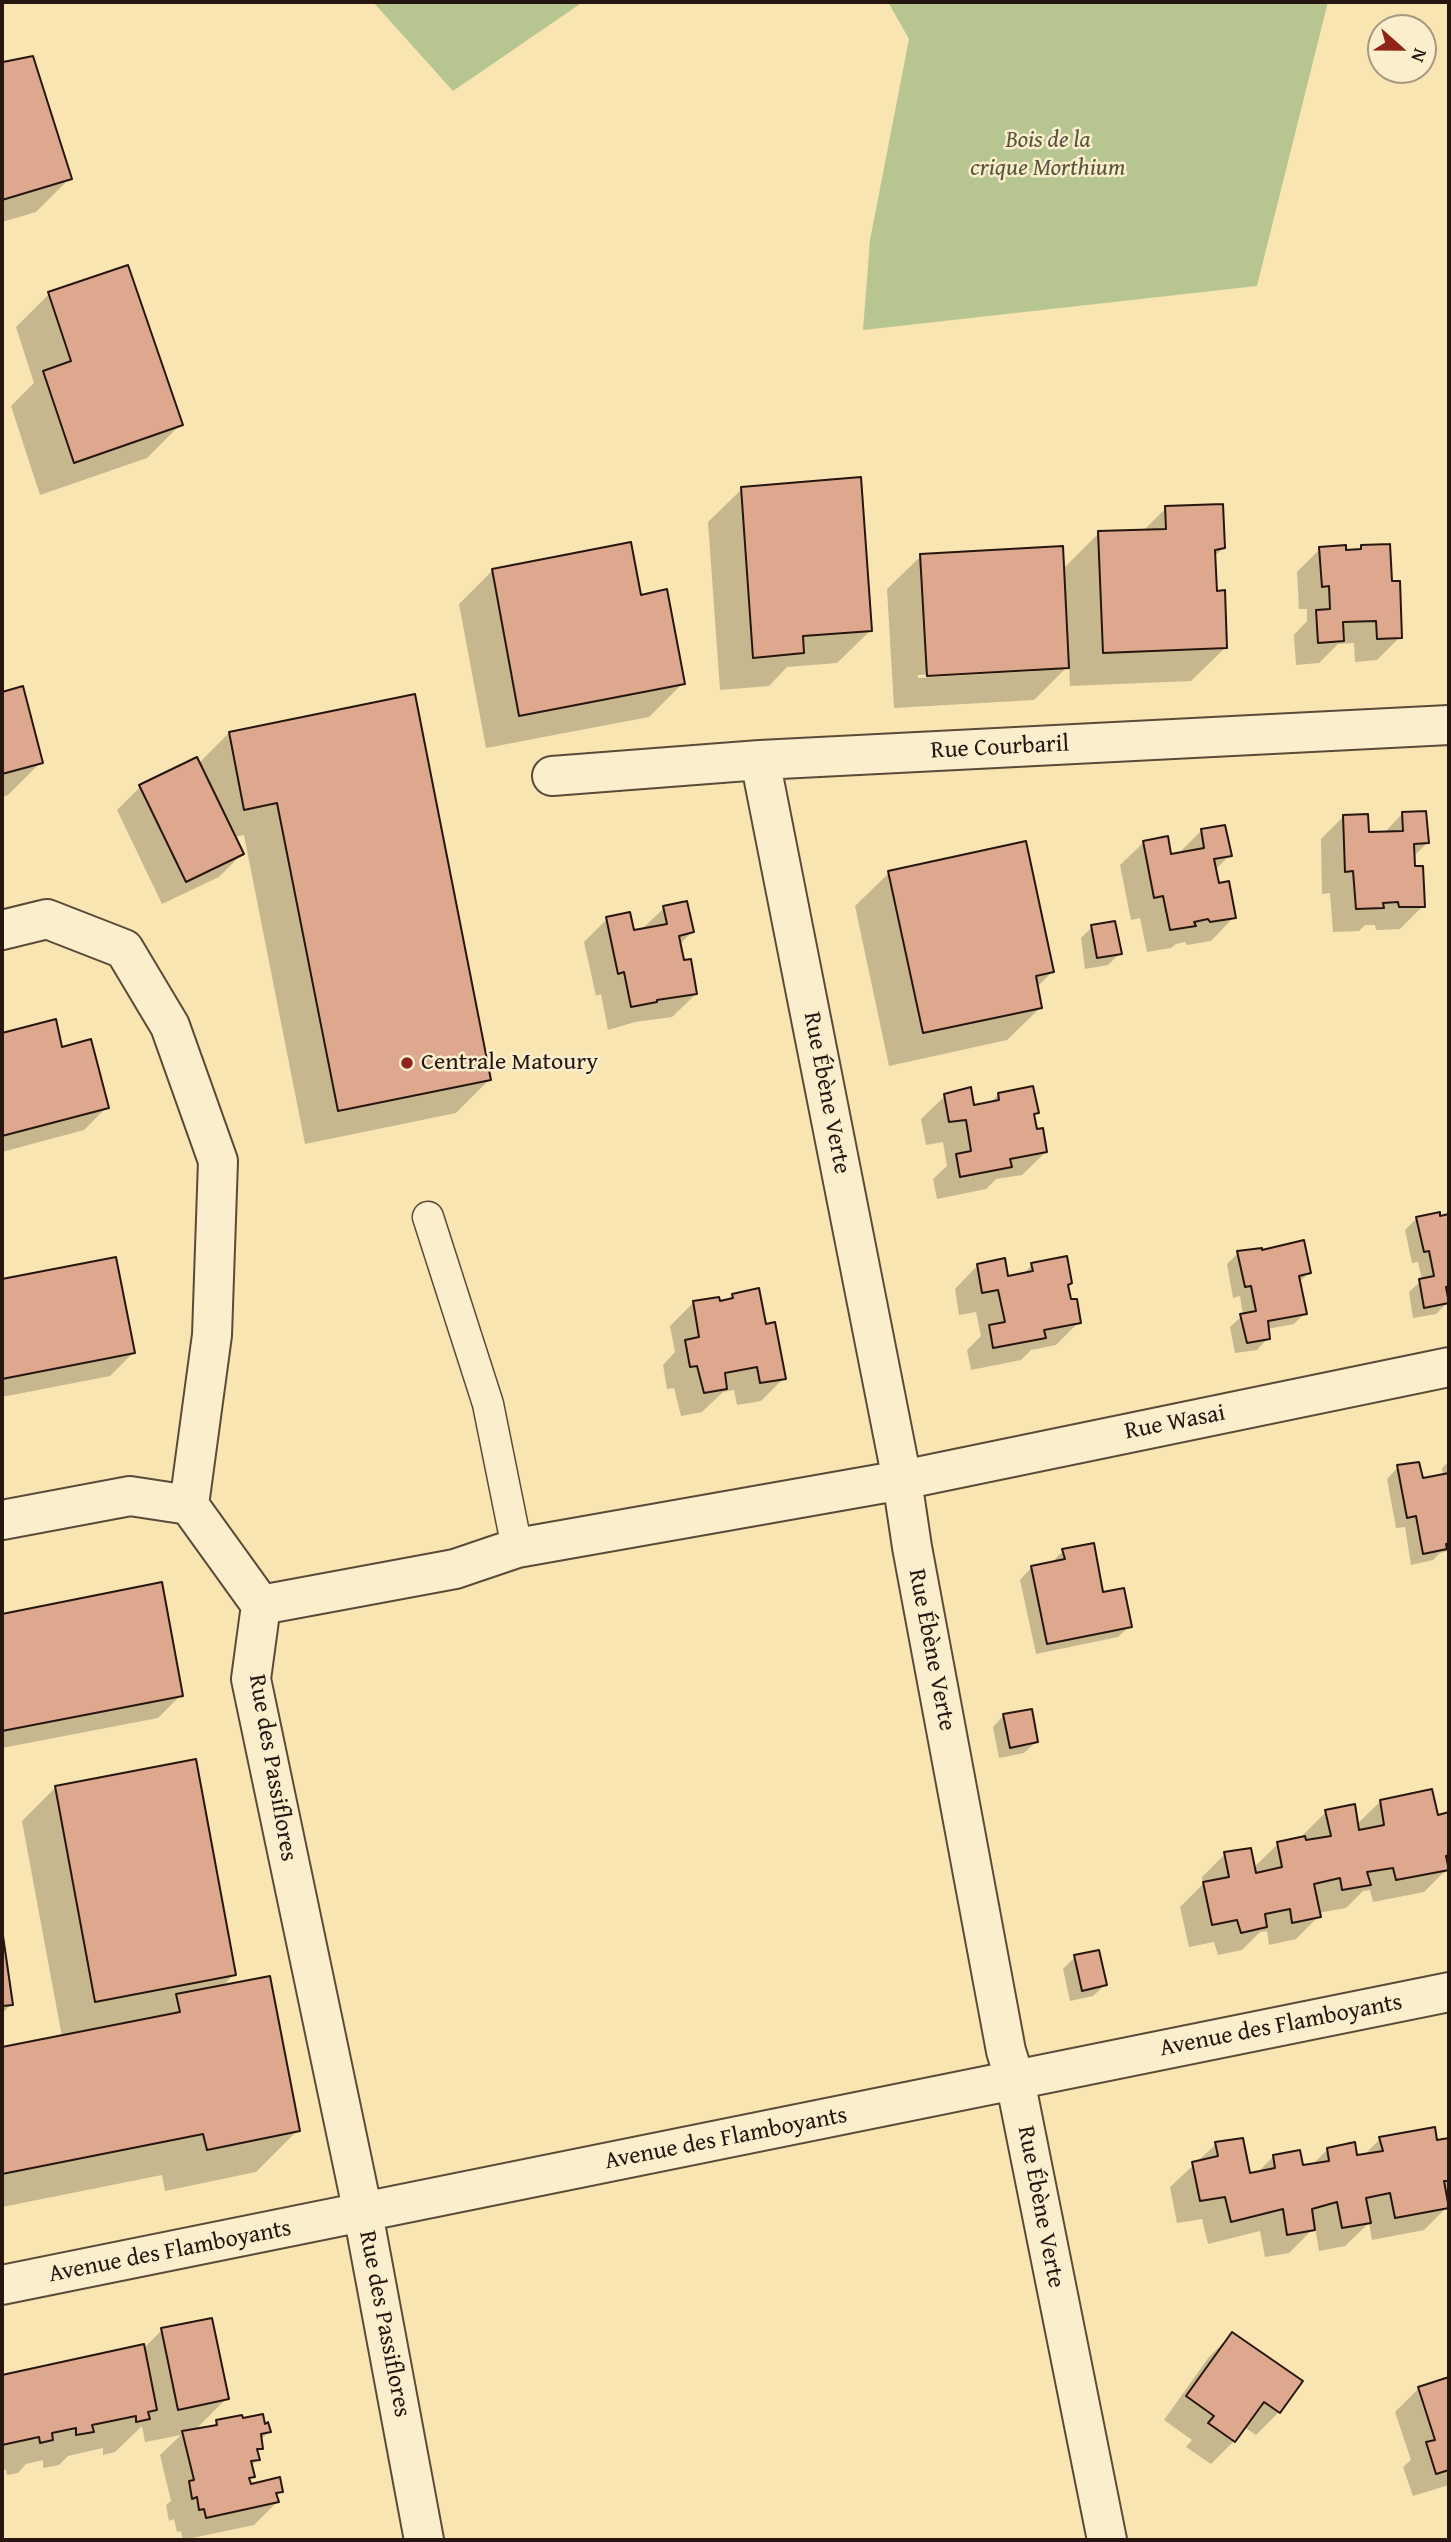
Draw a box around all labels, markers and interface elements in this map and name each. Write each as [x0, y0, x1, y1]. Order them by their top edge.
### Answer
north arrow [1367, 14, 1437, 84]
text: N [1404, 45, 1435, 67]
park label: Bois de la crique Morthium [970, 127, 1126, 183]
street label: Rue Courbaril [930, 730, 1070, 766]
street label: Rue Ébène Verte [796, 1010, 856, 1176]
place label: Centrale Matoury [421, 1049, 598, 1077]
marker: Centrale Matoury [399, 1055, 415, 1071]
street label: Rue Wasai [1122, 1399, 1228, 1447]
street label: Rue Ébène Verte [901, 1567, 961, 1733]
street label: Rue des Passiflores [241, 1672, 303, 1864]
street label: Avenue des Flamboyants [1157, 1988, 1405, 2064]
street label: Avenue des Flamboyants [602, 2101, 850, 2177]
street label: Rue Ébène Verte [1010, 2124, 1070, 2290]
street label: Avenue des Flamboyants [46, 2214, 294, 2290]
street label: Rue des Passiflores [352, 2228, 416, 2420]

